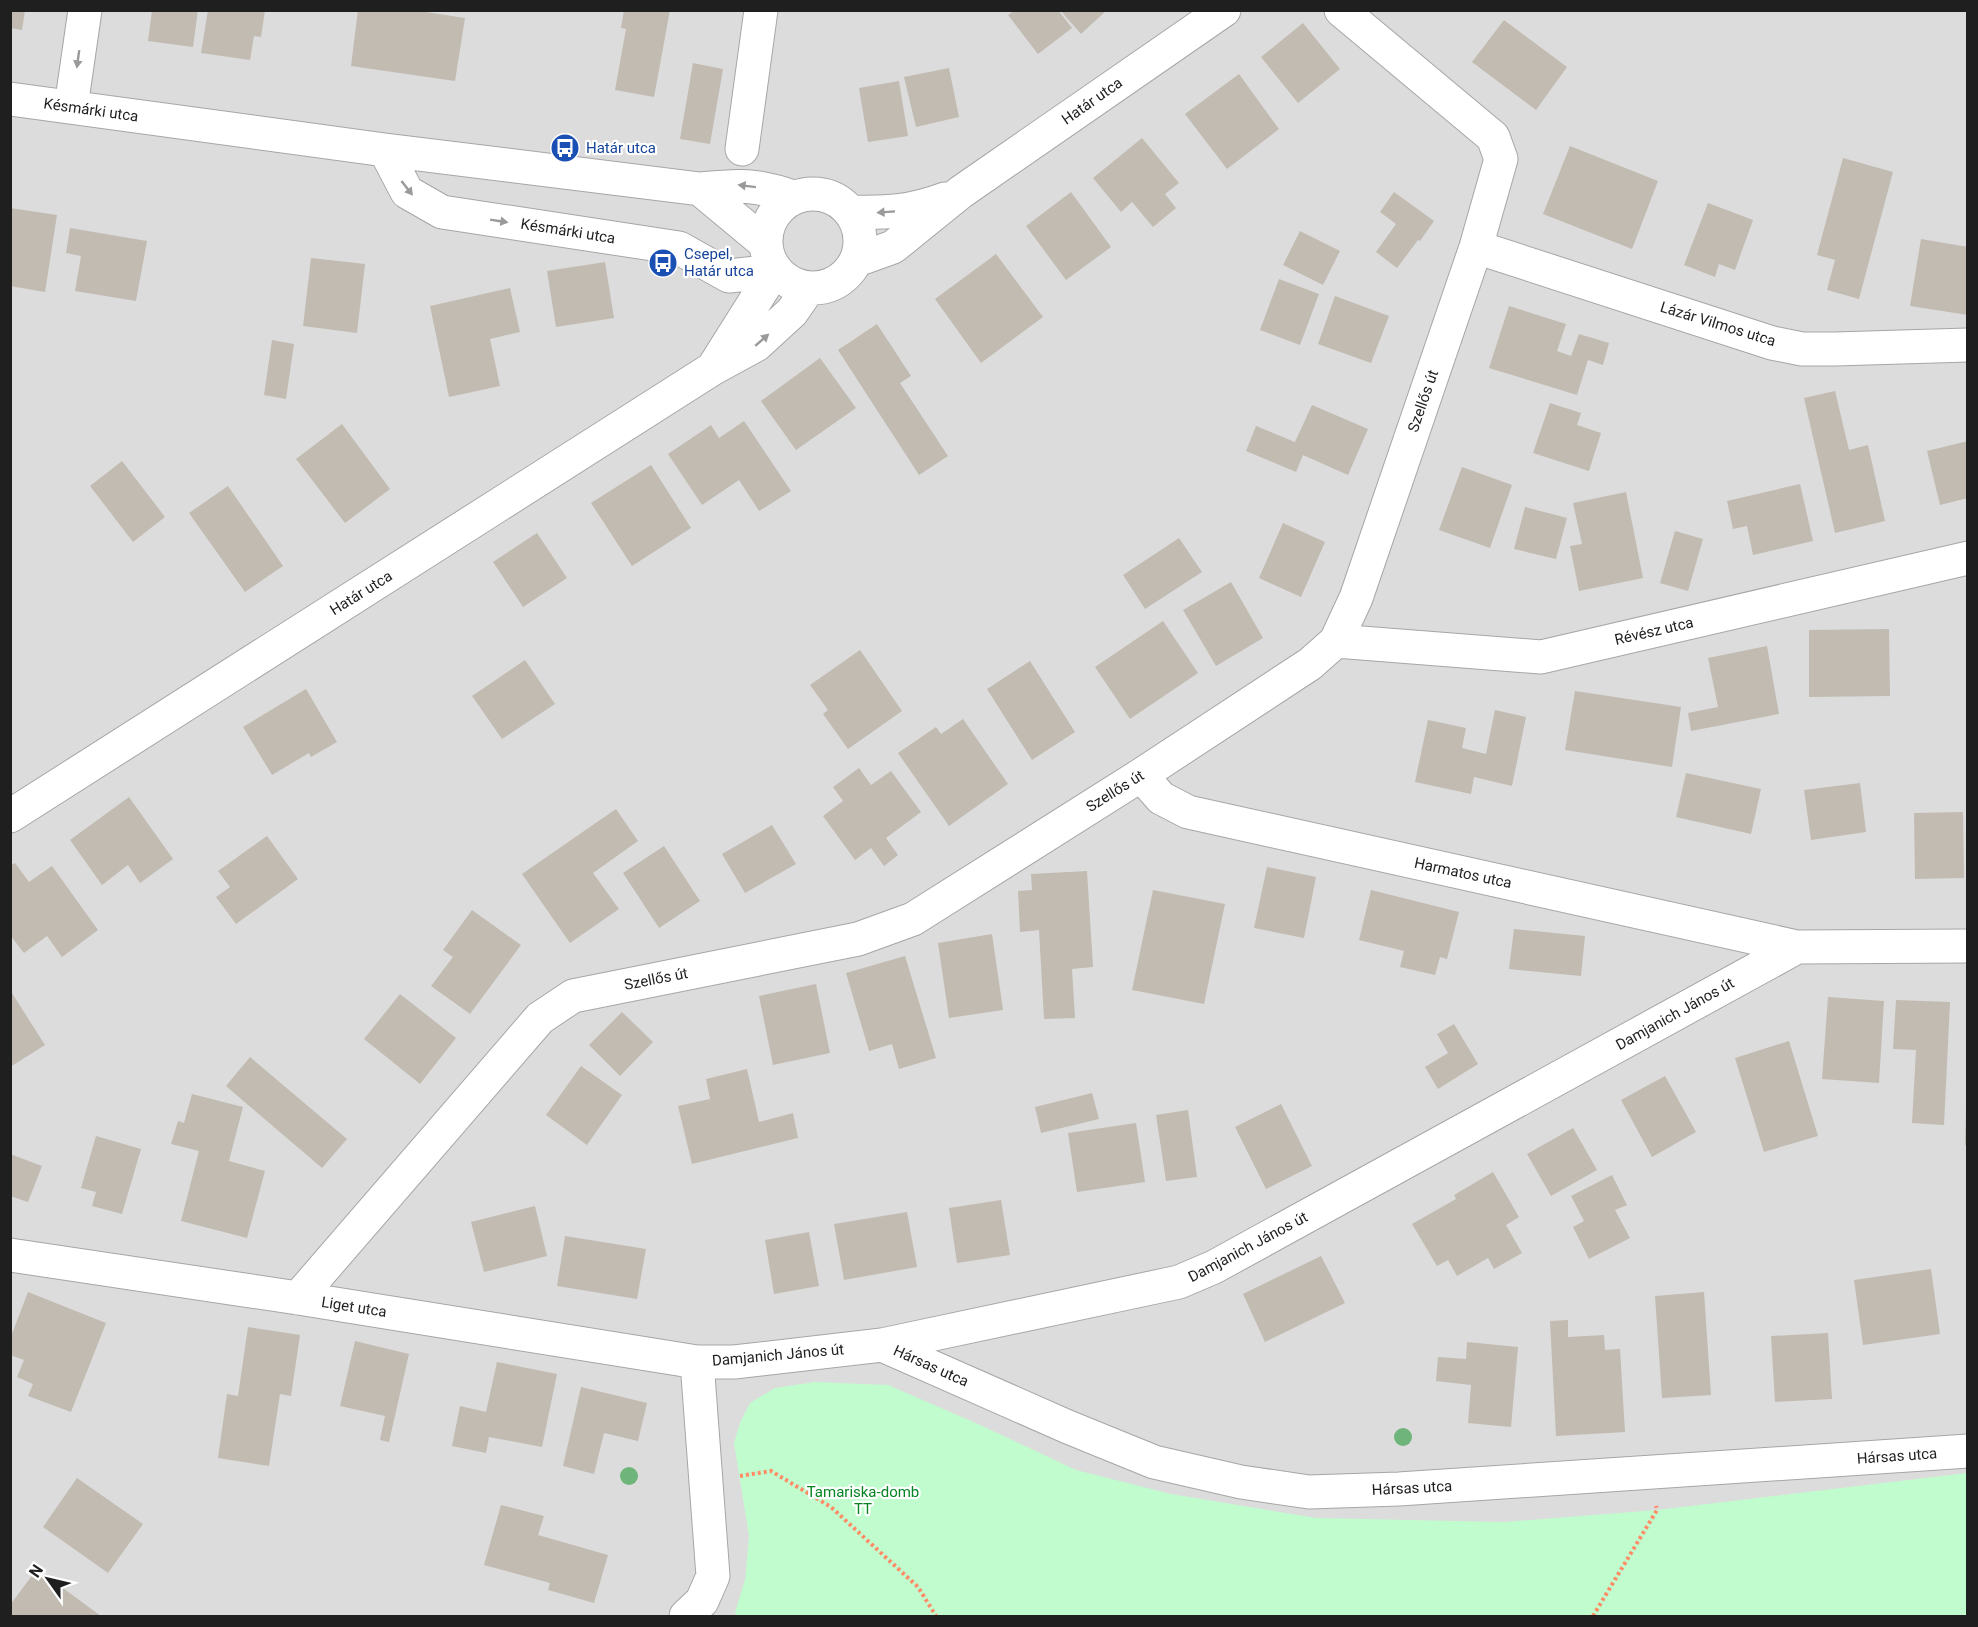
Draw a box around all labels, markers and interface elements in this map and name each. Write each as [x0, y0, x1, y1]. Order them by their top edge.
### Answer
one-way arrow [73, 50, 82, 69]
street label: Határ utca [1058, 74, 1126, 128]
street label: Késmárki utca [42, 94, 140, 126]
bus stop icon: Határ utca [549, 132, 581, 164]
place label: Határ utca [586, 139, 656, 157]
one-way arrow [400, 180, 413, 196]
one-way arrow [738, 181, 757, 191]
one-way arrow [877, 207, 896, 217]
street label: Késmárki utca [519, 215, 617, 247]
one-way arrow [490, 217, 509, 226]
place label: Csepel, Határ utca [684, 245, 754, 280]
bus stop icon: Csepel, Határ utca [647, 247, 679, 279]
street label: Lázár Vilmos utca [1658, 298, 1778, 350]
one-way arrow [754, 334, 769, 347]
street label: Szellős út [1404, 367, 1442, 435]
street label: Határ utca [327, 567, 395, 619]
street label: Révész utca [1613, 613, 1695, 649]
street label: Szellős út [1083, 766, 1147, 816]
street label: Harmatos utca [1413, 854, 1513, 892]
street label: Szellős út [623, 964, 690, 994]
street label: Damjanich János út [1613, 974, 1737, 1054]
street label: Damjanich János út [1185, 1208, 1311, 1286]
street label: Liget utca [320, 1293, 388, 1321]
street label: Damjanich János út [711, 1340, 845, 1370]
street label: Hársas utca [891, 1341, 971, 1391]
street label: Hársas utca [1856, 1444, 1938, 1468]
street label: Hársas utca [1371, 1477, 1453, 1499]
park label: Tamariska-domb TT [807, 1483, 919, 1518]
north arrow [18, 1549, 78, 1609]
text: N [25, 1561, 47, 1581]

